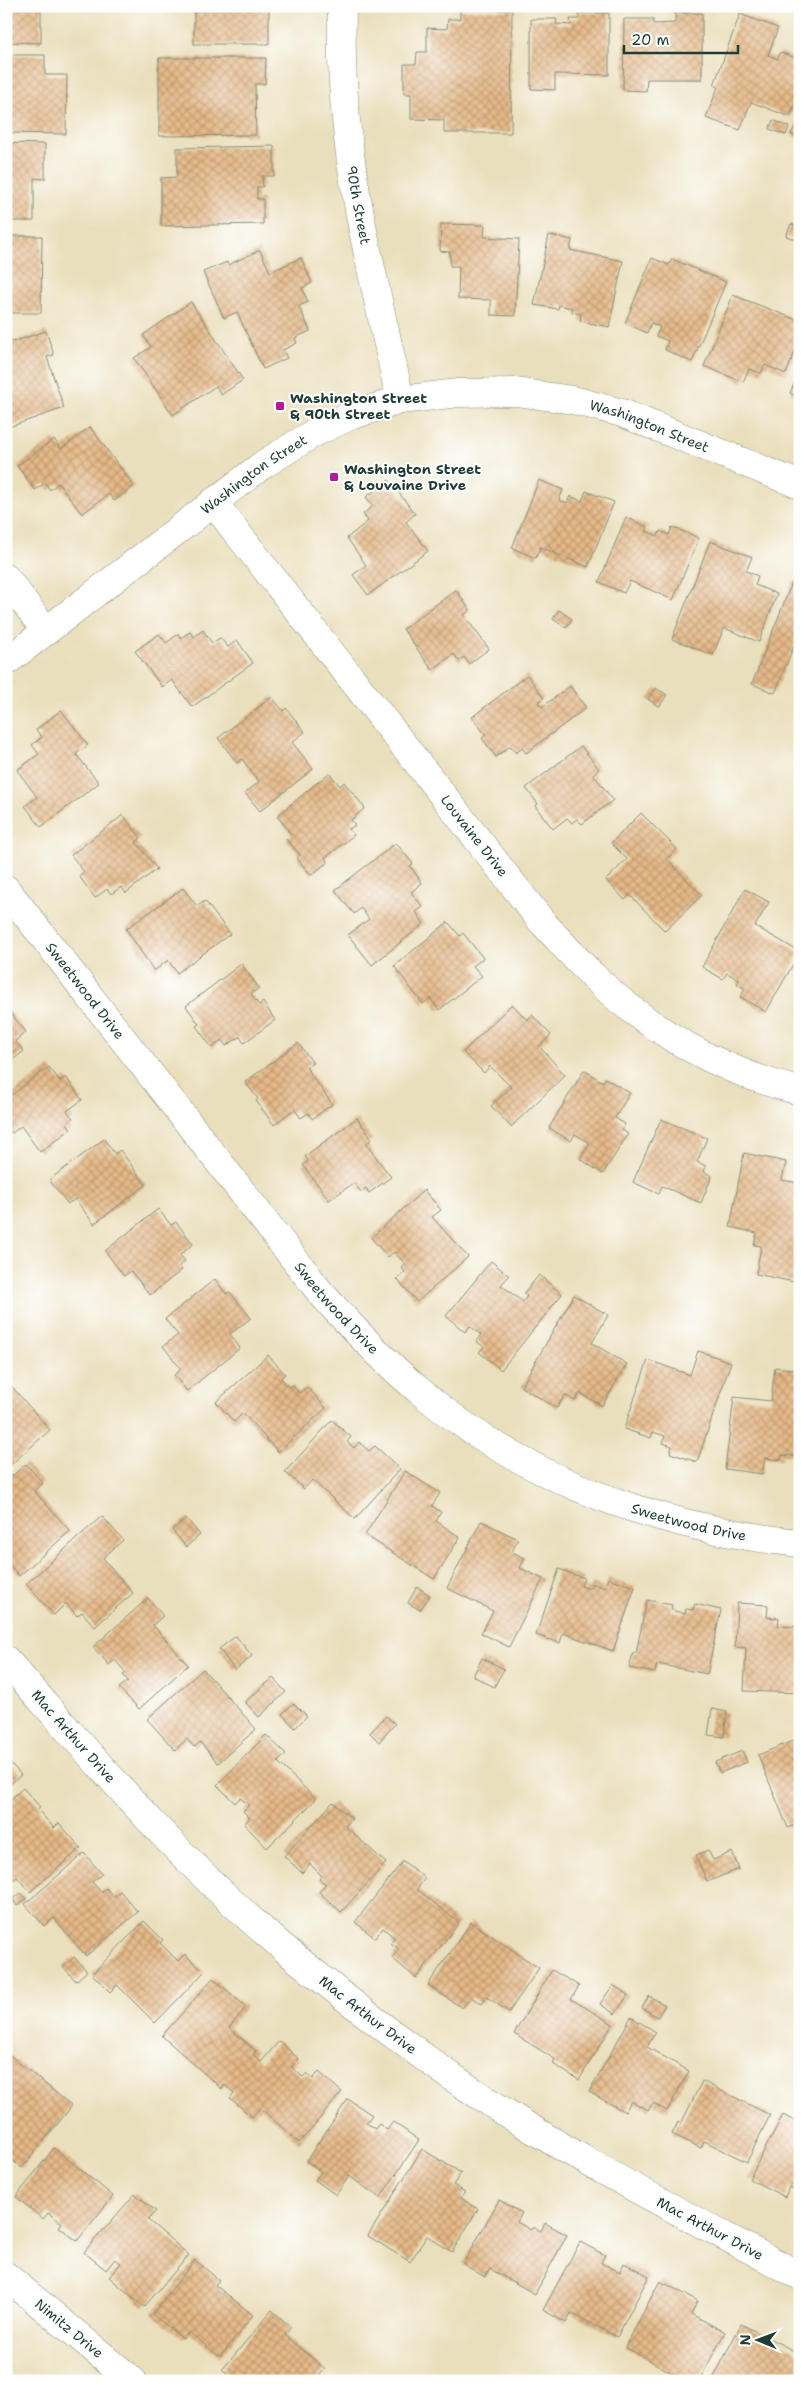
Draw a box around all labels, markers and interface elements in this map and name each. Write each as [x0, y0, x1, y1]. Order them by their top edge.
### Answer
scale bar [624, 22, 737, 54]
text: 20 m [631, 30, 670, 50]
street label: 90th Street [343, 164, 375, 246]
place label: Washington Street & 90th Street [290, 389, 427, 423]
street label: Washington Street [588, 396, 712, 456]
marker: Washington Street & 90th Street [274, 400, 286, 412]
street label: Washington Street [197, 431, 310, 518]
place label: Washington Street & Louvaine Drive [344, 460, 481, 494]
marker: Washington Street & Louvaine Drive [328, 471, 340, 483]
street label: Louvaine Drive [437, 791, 512, 880]
street label: Sweetwood Drive [42, 939, 129, 1043]
street label: Sweetwood Drive [291, 1258, 383, 1358]
street label: Sweetwood Drive [629, 1499, 748, 1545]
street label: Mac Arthur Drive [28, 1686, 120, 1787]
street label: Mac Arthur Drive [316, 1972, 420, 2058]
street label: Mac Arthur Drive [654, 2193, 767, 2264]
street label: Nimitz Drive [31, 2295, 107, 2362]
north arrow [734, 2314, 784, 2364]
text: N [736, 2334, 754, 2345]

